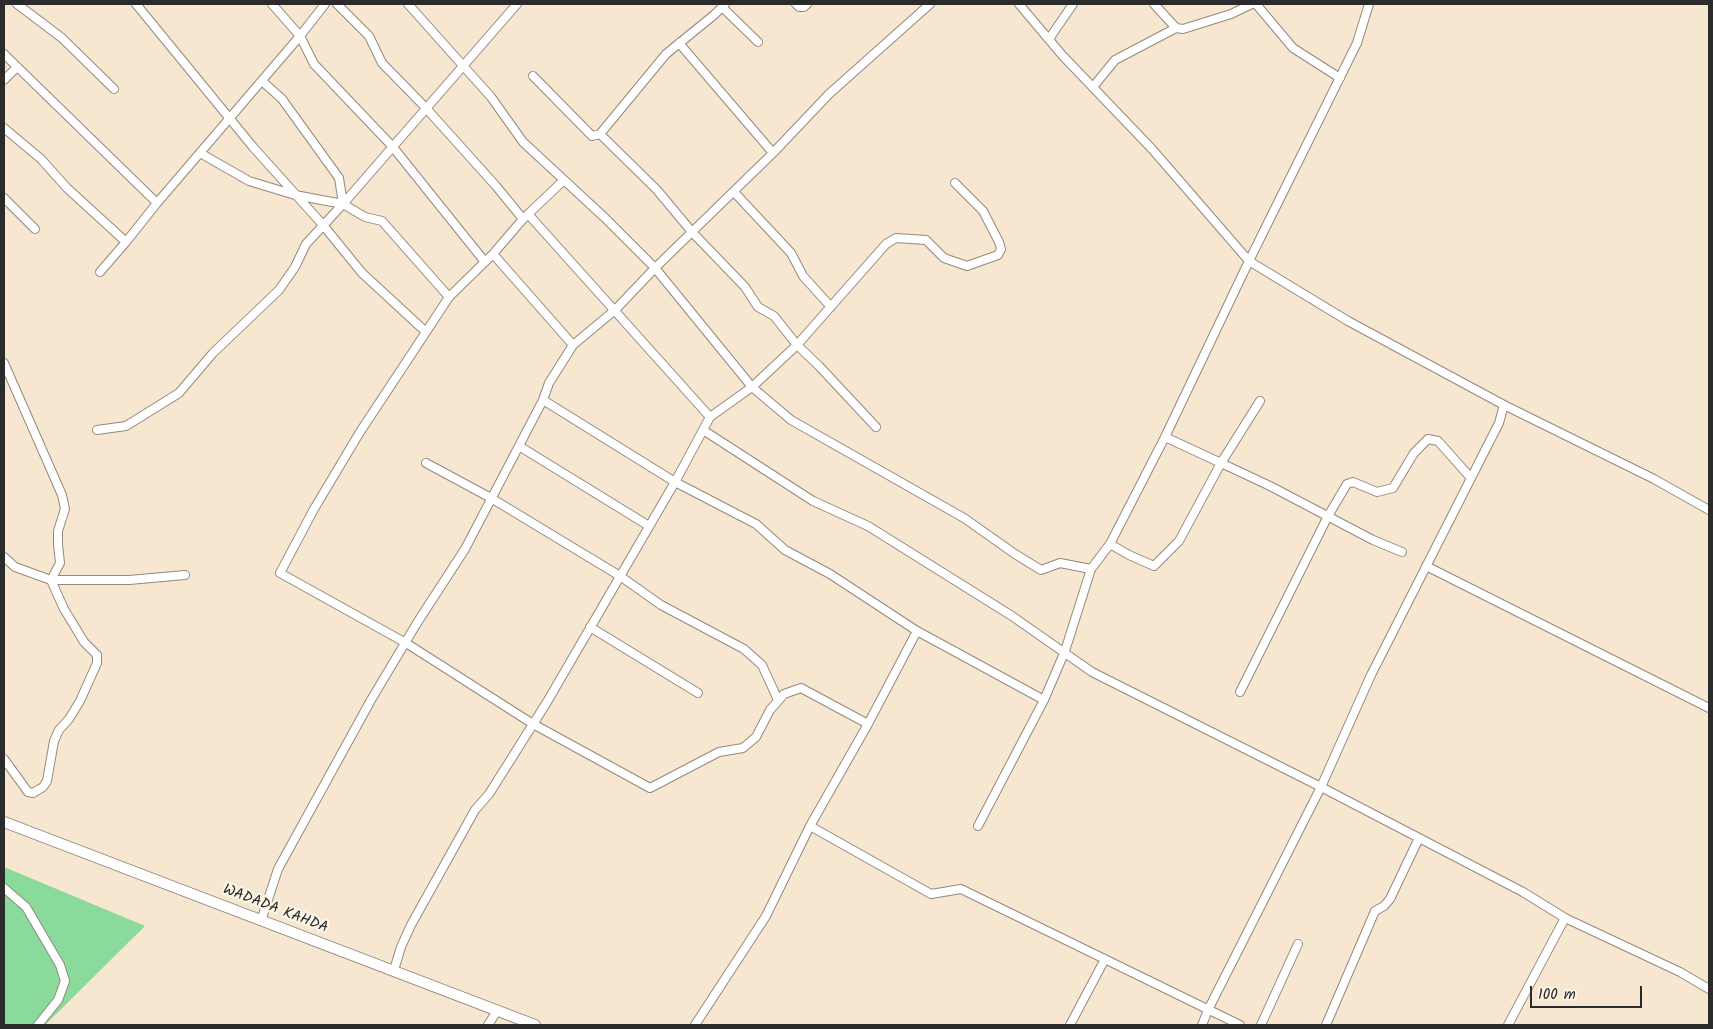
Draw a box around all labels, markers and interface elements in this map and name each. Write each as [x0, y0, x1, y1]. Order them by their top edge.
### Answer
street label: WADADA KAHDA [220, 882, 330, 938]
scale bar [1533, 976, 1646, 1008]
text: 100 m [1538, 983, 1576, 1007]

